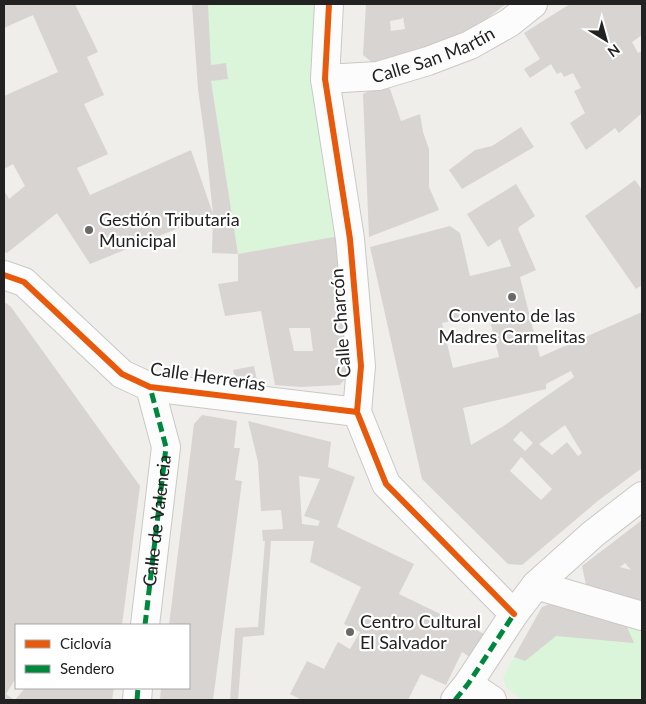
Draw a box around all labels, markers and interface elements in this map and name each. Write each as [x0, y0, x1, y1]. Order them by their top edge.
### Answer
north arrow [581, 15, 631, 65]
street label: Calle San Martín [371, 21, 498, 86]
text: N [605, 41, 624, 61]
place label: Gestión Tributaria Municipal [99, 208, 240, 251]
marker: Gestión Tributaria Municipal [83, 224, 95, 236]
street label: Calle Charcón [325, 268, 355, 378]
marker: Convento de las Madres Carmelitas [506, 291, 518, 303]
place label: Convento de las Madres Carmelitas [438, 304, 586, 347]
street label: Calle Herrerías [149, 357, 268, 395]
street label: Calle de Valencia [138, 453, 175, 588]
place label: Centro Cultural El Salvador [360, 610, 481, 653]
legend [15, 624, 190, 689]
marker: Centro Cultural El Salvador [344, 626, 356, 638]
text: Ciclovía [60, 634, 111, 652]
text: Sendero [60, 659, 114, 677]

